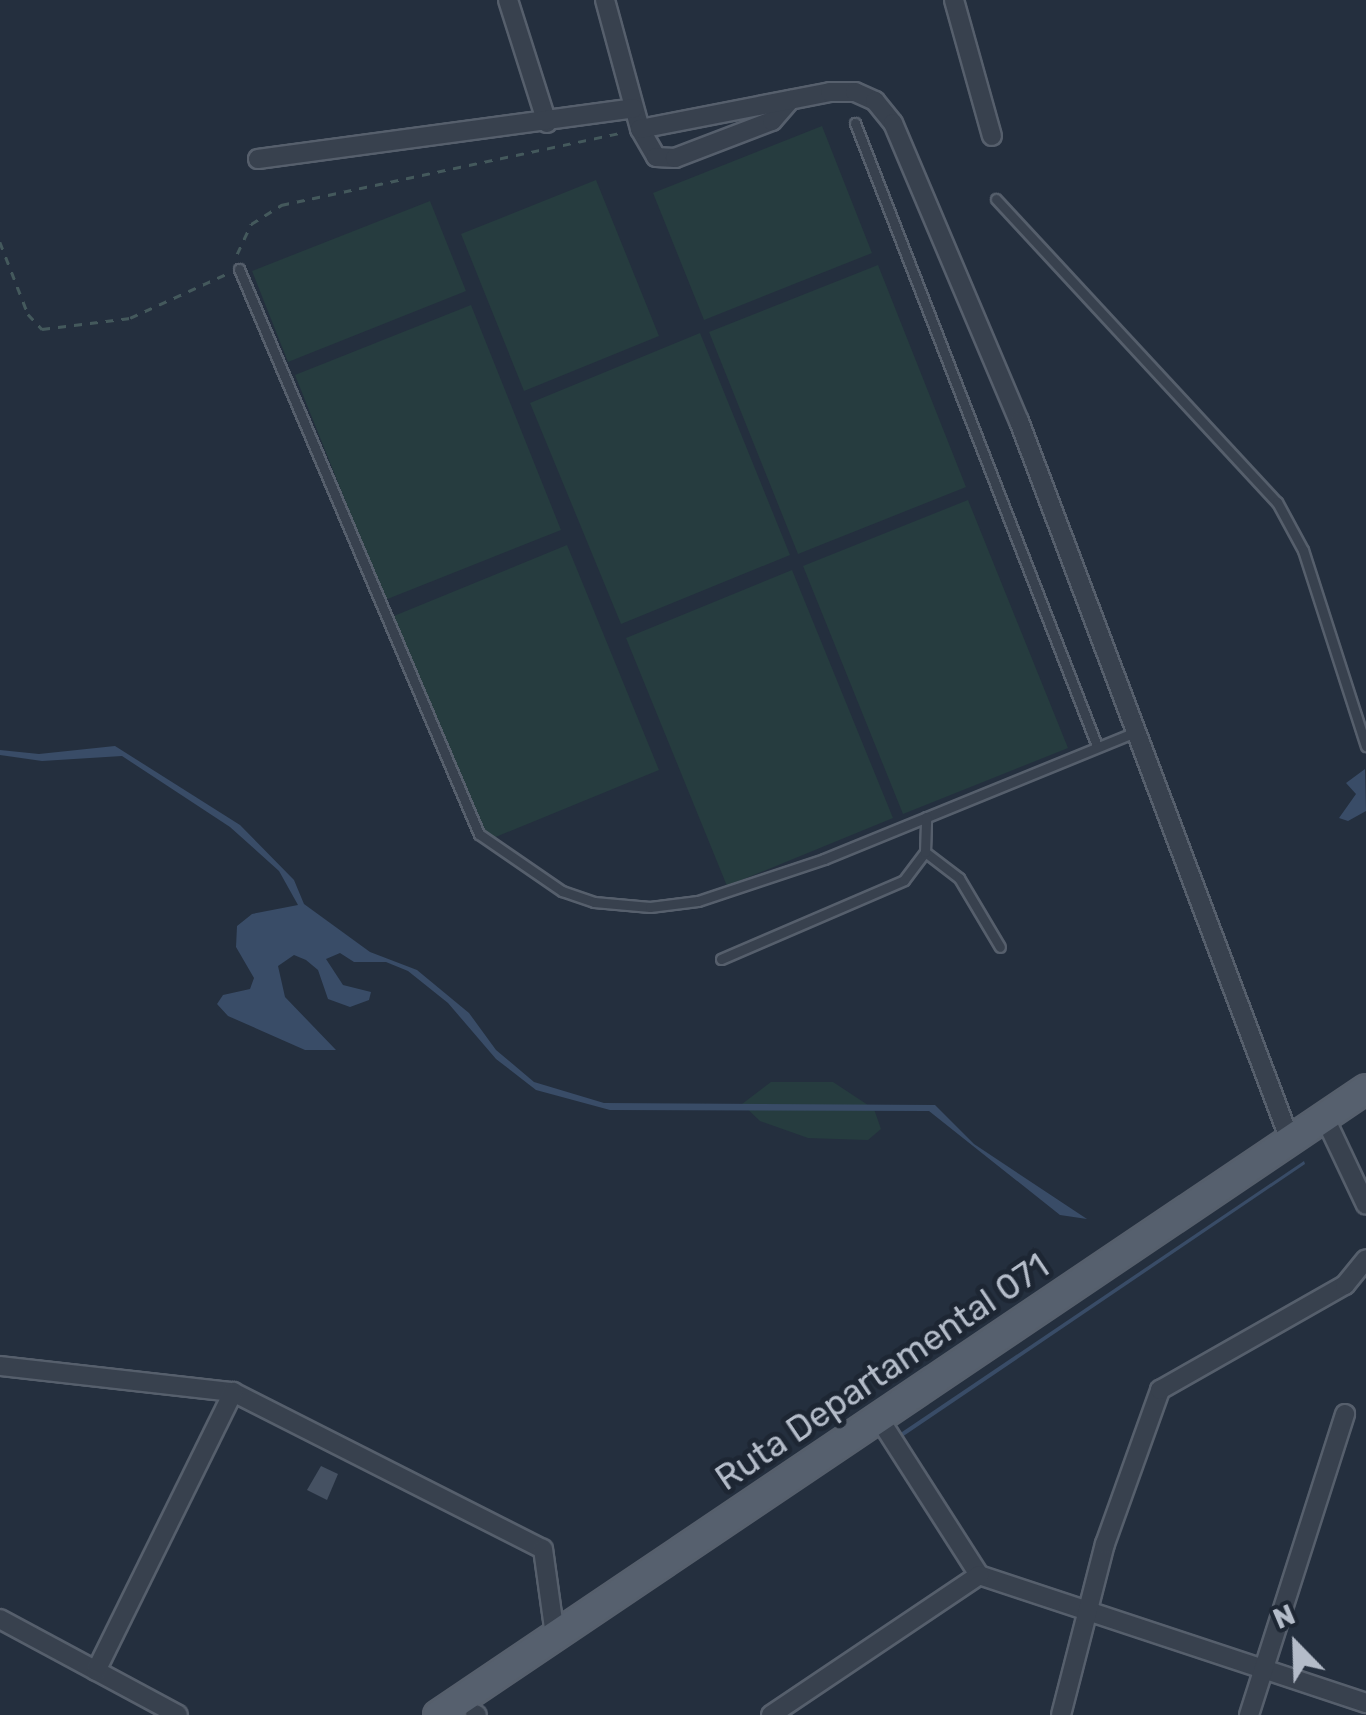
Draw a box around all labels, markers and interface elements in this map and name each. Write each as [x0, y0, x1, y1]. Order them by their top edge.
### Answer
street label: Ruta Departamental 071 [707, 1245, 1057, 1499]
north arrow [1246, 1595, 1346, 1695]
text: N [1268, 1598, 1300, 1636]

